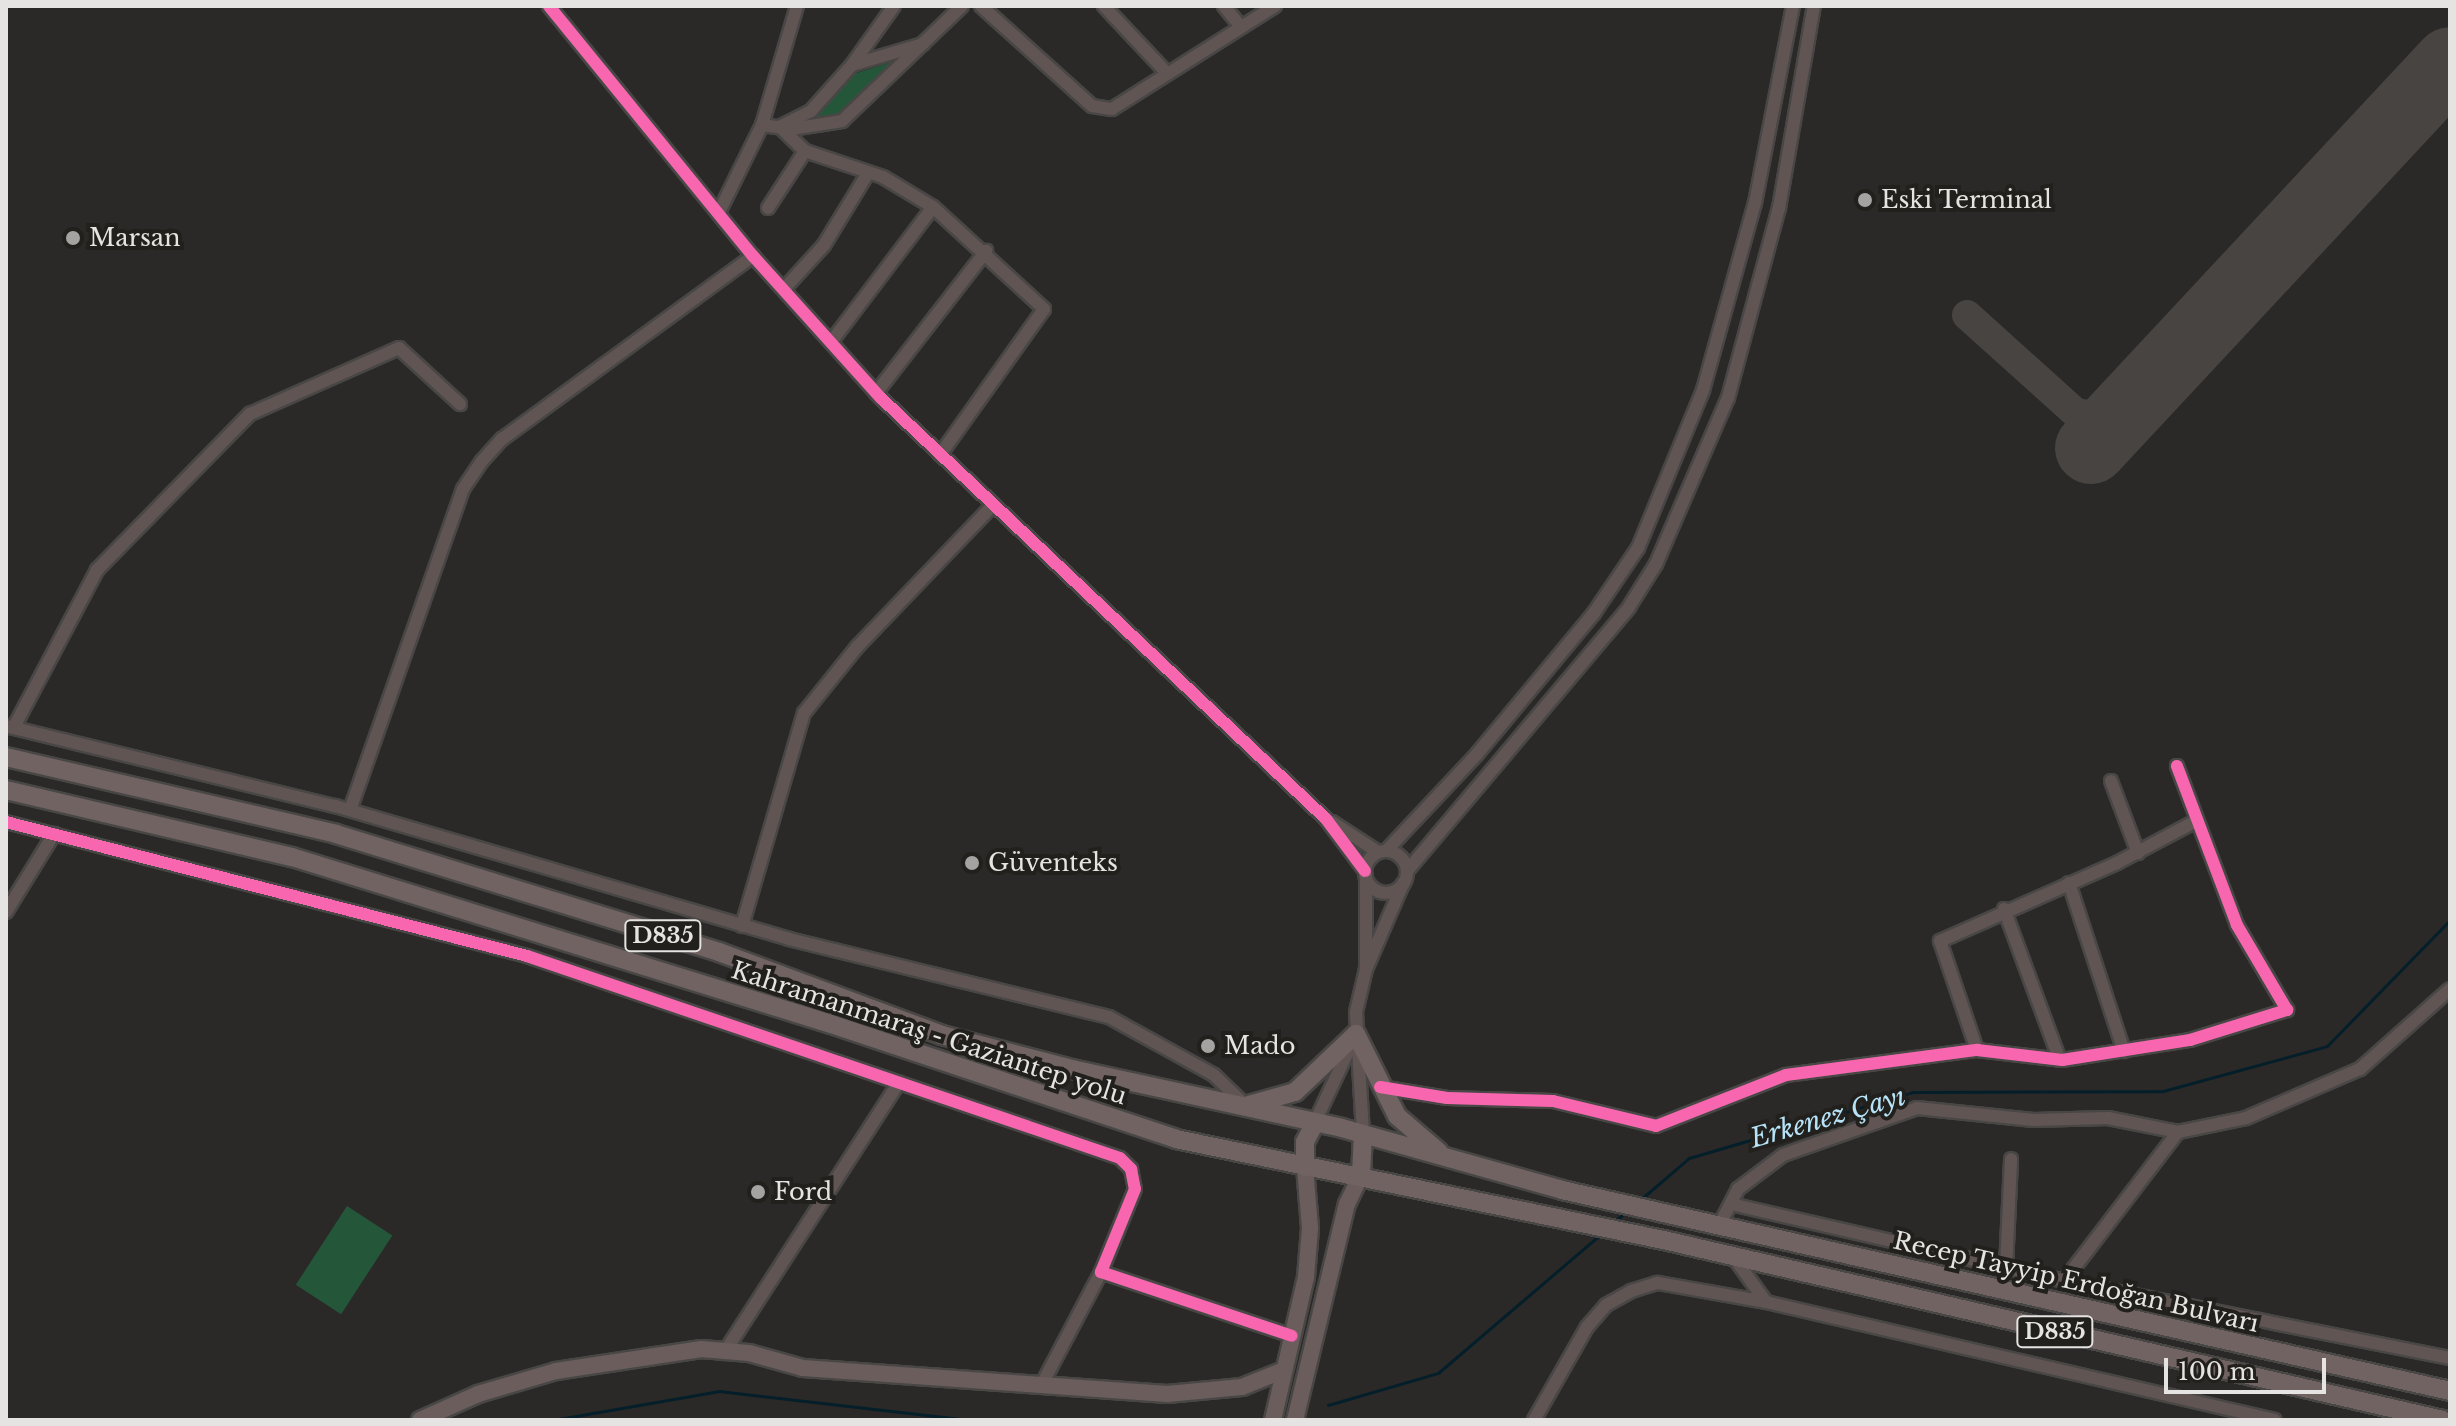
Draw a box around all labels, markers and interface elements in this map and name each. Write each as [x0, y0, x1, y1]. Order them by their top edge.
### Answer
place label: Eski Terminal [1881, 186, 2053, 214]
marker: Eski Terminal [1856, 191, 1874, 209]
place label: Marsan [89, 224, 181, 252]
marker: Marsan [64, 229, 82, 247]
place label: Güventeks [988, 849, 1118, 877]
marker: Güventeks [963, 854, 981, 872]
road number: D835 [623, 918, 703, 954]
street label: Kahramanmaraş - Gaziantep yolu [727, 955, 1131, 1111]
place label: Mado [1224, 1032, 1295, 1060]
marker: Mado [1199, 1037, 1217, 1055]
water label: Erkenez Çayı [1746, 1081, 1910, 1155]
place label: Ford [774, 1178, 832, 1206]
marker: Ford [749, 1183, 767, 1201]
street label: Recep Tayyip Erdoğan Bulvarı [1890, 1226, 2262, 1338]
road number: D835 [2015, 1314, 2095, 1350]
scale bar [2168, 1342, 2330, 1392]
text: 100 m [2178, 1357, 2256, 1386]

